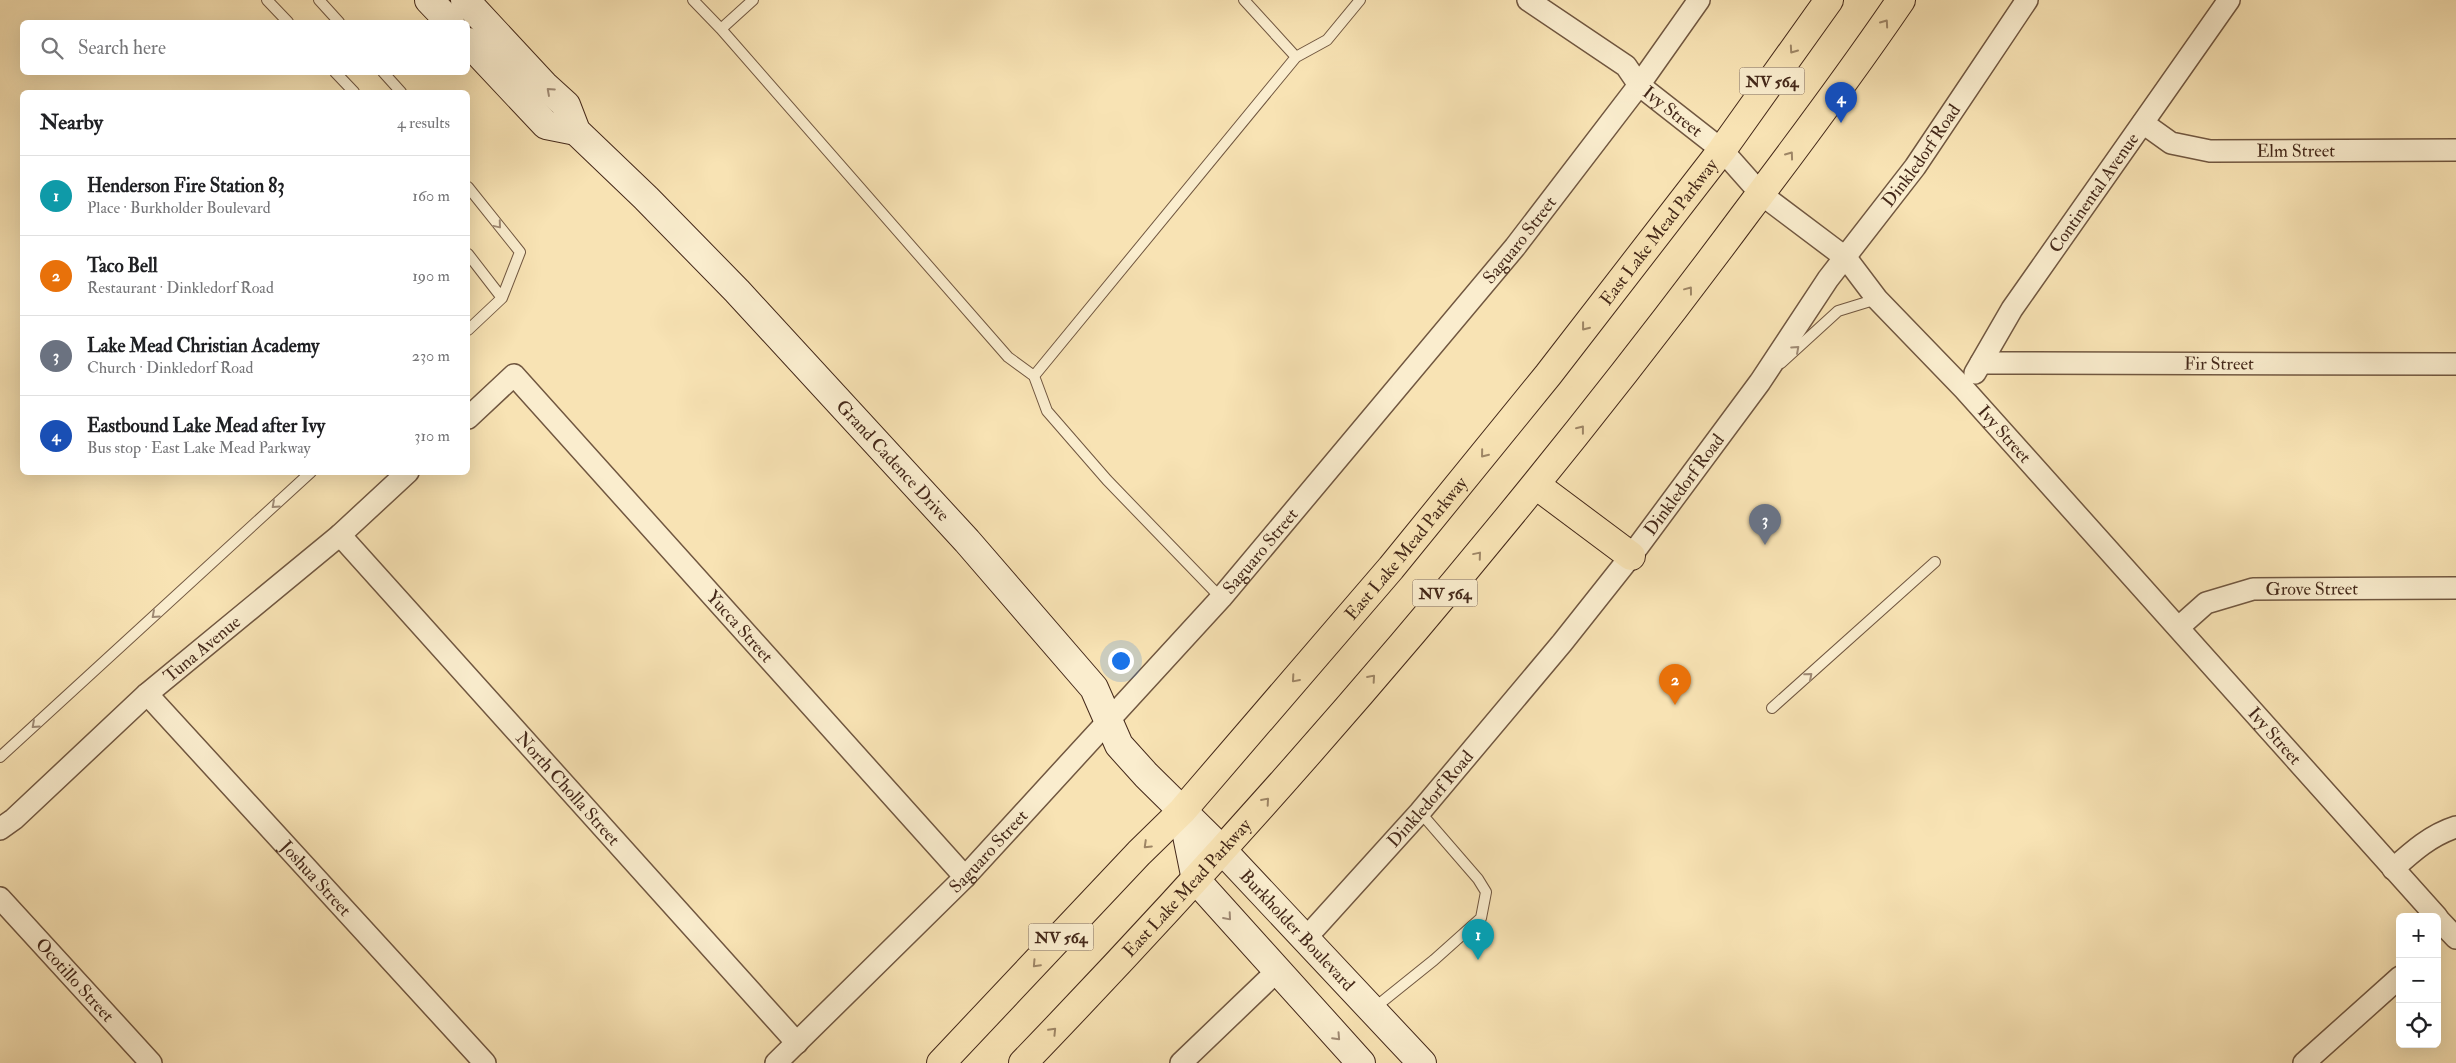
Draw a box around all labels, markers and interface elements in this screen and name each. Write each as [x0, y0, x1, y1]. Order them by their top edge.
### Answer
one-way arrow [1879, 19, 1888, 29]
search box [20, 20, 470, 75]
icon: search [38, 34, 66, 62]
text: Search here [78, 36, 166, 60]
one-way arrow [1790, 45, 1799, 54]
road number: NV 564 [1740, 68, 1804, 94]
street label: Ivy Street [1638, 81, 1707, 143]
pin: 4 [1825, 82, 1857, 123]
one-way arrow [547, 88, 556, 97]
street label: Dinkledorf Road [1877, 100, 1966, 212]
text: Nearby [40, 109, 103, 136]
text: 4 results [397, 113, 450, 133]
street label: Continental Avenue [2044, 128, 2144, 258]
street label: Elm Street [2256, 139, 2335, 163]
one-way arrow [1783, 151, 1793, 160]
street label: East Lake Mead Parkway [1595, 153, 1724, 310]
text: Henderson Fire Station 83 [87, 174, 284, 198]
text: 1 [53, 186, 59, 206]
text: 160 m [412, 186, 450, 206]
street label: Saguaro Street [1478, 192, 1562, 289]
text: Place · Burkholder Boulevard [87, 198, 271, 218]
one-way arrow [492, 220, 501, 229]
text: Taco Bell [87, 254, 158, 278]
text: 2 [52, 266, 60, 286]
text: 190 m [412, 266, 450, 286]
text: Restaurant · Dinkledorf Road [87, 278, 274, 298]
one-way arrow [1683, 286, 1692, 296]
one-way arrow [1582, 321, 1591, 331]
text: Lake Mead Christian Academy [87, 334, 319, 358]
text: 3 [53, 346, 59, 366]
text: 230 m [412, 346, 450, 366]
one-way arrow [1791, 346, 1800, 355]
street label: Fir Street [2184, 352, 2254, 376]
text: Church · Dinkledorf Road [87, 358, 253, 378]
street label: Grand Cadence Drive [831, 395, 955, 527]
street label: Ivy Street [1972, 401, 2036, 468]
text: Eastbound Lake Mead after Ivy [87, 414, 325, 438]
text: 4 [52, 426, 60, 446]
text: 310 m [414, 426, 450, 446]
one-way arrow [1575, 426, 1583, 435]
street label: Dinkledorf Road [1639, 429, 1730, 540]
text: Bus stop · East Lake Mead Parkway [87, 438, 311, 458]
one-way arrow [1481, 448, 1489, 457]
street label: East Lake Mead Parkway [1340, 471, 1473, 625]
one-way arrow [272, 499, 281, 508]
street label: Saguaro Street [1218, 503, 1304, 599]
pin: 3 [1749, 504, 1781, 545]
one-way arrow [1472, 551, 1481, 560]
street label: Grove Street [2265, 577, 2358, 601]
road number: NV 564 [1412, 580, 1478, 606]
street label: Yucca Street [701, 586, 778, 668]
one-way arrow [152, 609, 161, 618]
street label: Tuna Avenue [159, 610, 246, 688]
your location [1108, 648, 1134, 674]
pin: 2 [1659, 664, 1691, 705]
one-way arrow [1803, 673, 1812, 682]
one-way arrow [1292, 674, 1301, 683]
one-way arrow [1367, 675, 1376, 684]
street label: Ivy Street [2242, 702, 2306, 770]
one-way arrow [32, 719, 41, 728]
street label: North Cholla Street [511, 727, 625, 851]
street label: Dinkledorf Road [1382, 746, 1479, 853]
one-way arrow [1260, 798, 1269, 807]
street label: Saguaro Street [944, 805, 1033, 898]
street label: East Lake Mead Parkway [1118, 813, 1257, 962]
street label: Joshua Street [274, 835, 356, 922]
one-way arrow [1144, 839, 1153, 848]
street label: Burkholder Boulevard [1234, 865, 1360, 996]
one-way arrow [1223, 911, 1232, 920]
map controls [2396, 913, 2441, 1048]
button: + [2396, 913, 2441, 958]
pin: 1 [1462, 919, 1494, 960]
road number: NV 564 [1028, 924, 1094, 950]
street label: Ocotillo Street [30, 933, 119, 1027]
one-way arrow [1033, 958, 1042, 967]
button: − [2396, 958, 2441, 1003]
button: locate [2396, 1003, 2441, 1048]
one-way arrow [1047, 1028, 1056, 1037]
one-way arrow [1331, 1032, 1340, 1041]

